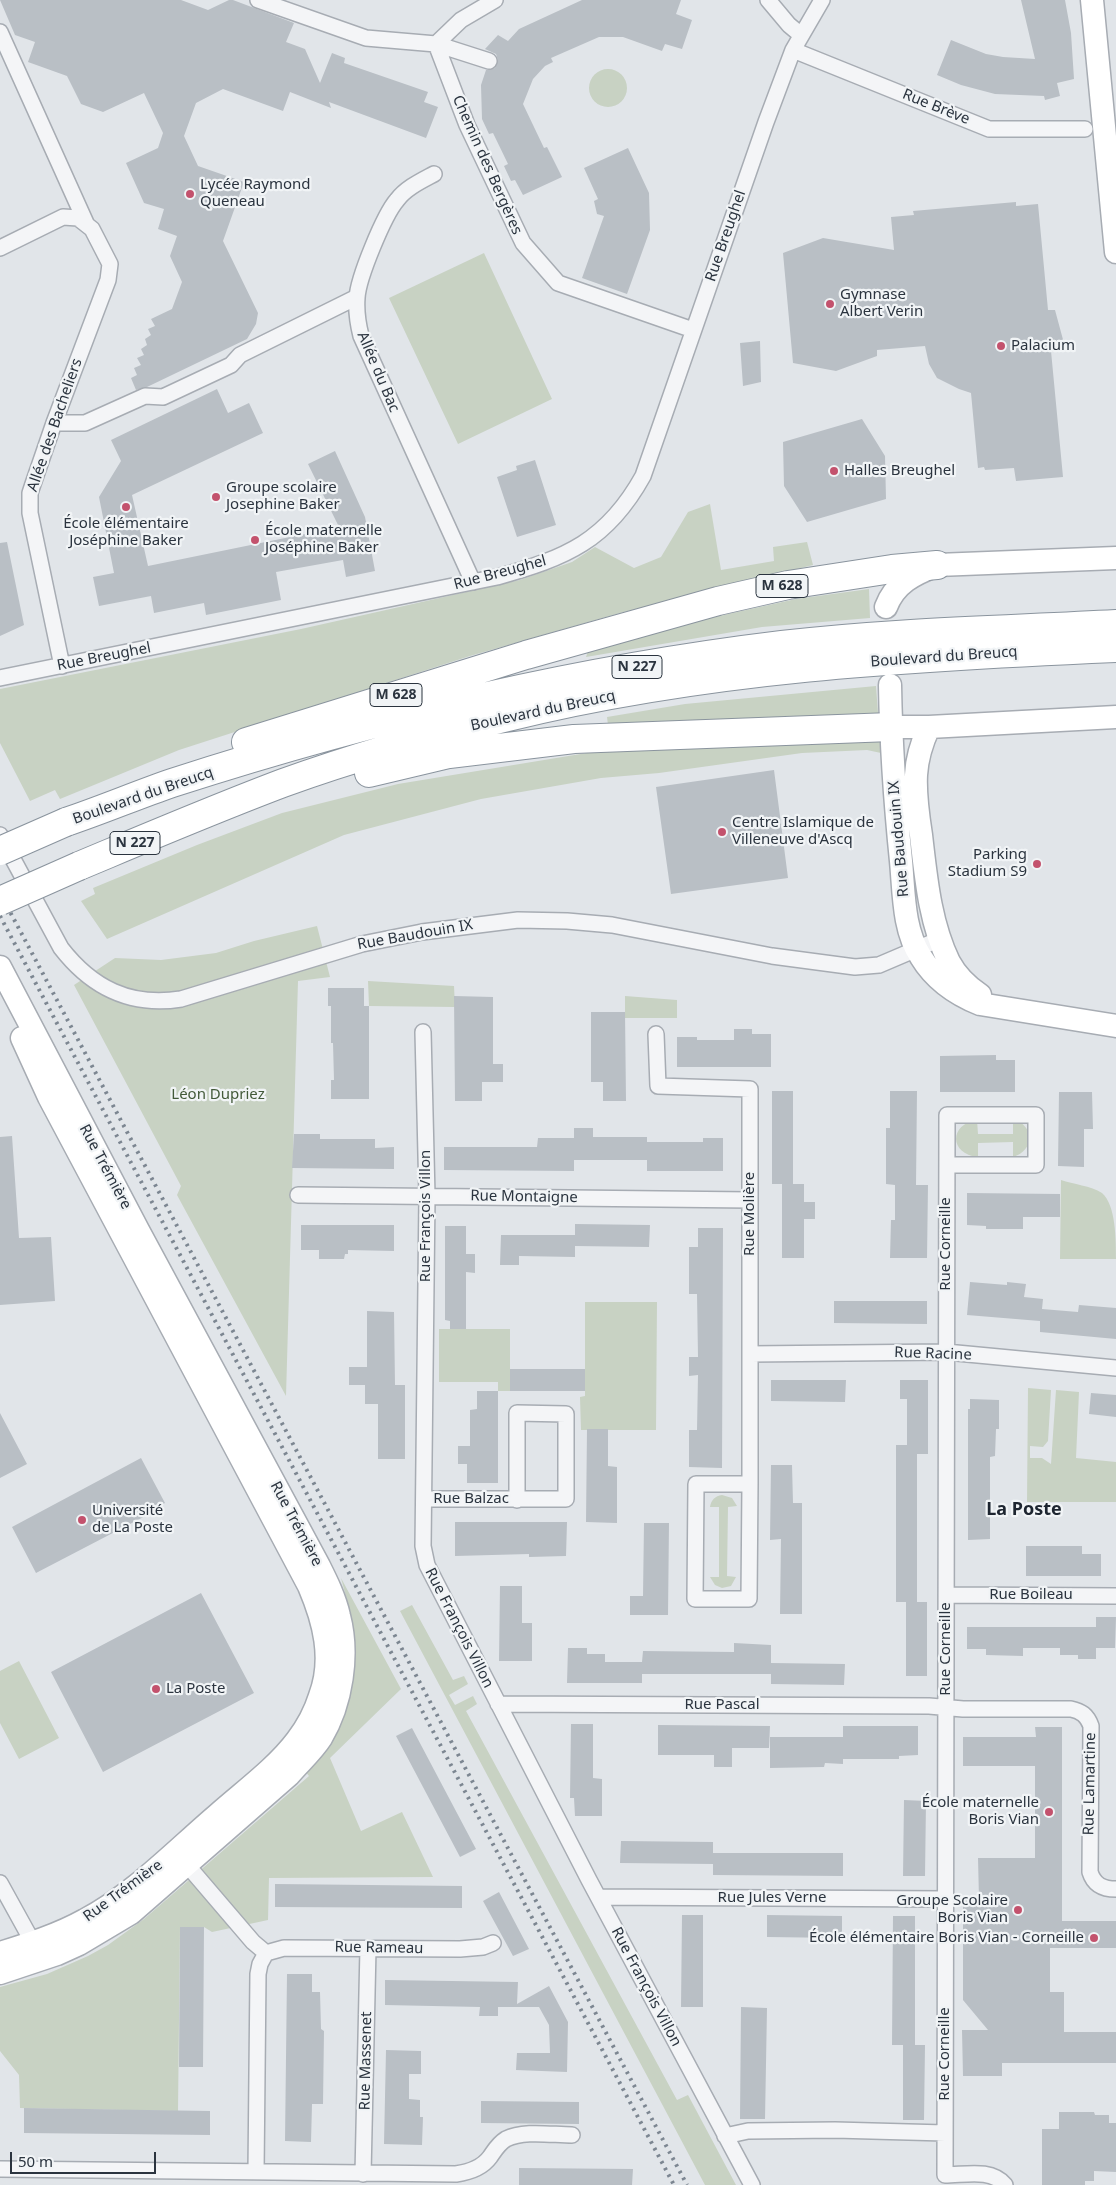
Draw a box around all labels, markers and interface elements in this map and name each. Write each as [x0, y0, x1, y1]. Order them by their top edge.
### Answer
street label: Rue Brève [900, 85, 972, 129]
street label: Chemin des Bergères [448, 93, 526, 237]
place label: Lycée Raymond Queneau [200, 176, 311, 211]
marker: Lycée Raymond Queneau [184, 188, 196, 200]
street label: Rue Breughel [702, 188, 750, 284]
place label: Gymnase Albert Verin [840, 286, 923, 321]
marker: Gymnase Albert Verin [824, 298, 836, 310]
street label: Allée du Bac [353, 329, 403, 415]
place label: Palacium [1011, 337, 1075, 355]
marker: Palacium [995, 340, 1007, 352]
street label: Allée des Bacheliers [24, 356, 86, 494]
place label: Halles Breughel [844, 462, 955, 480]
marker: Halles Breughel [828, 465, 840, 477]
place label: Groupe scolaire Josephine Baker [226, 479, 340, 514]
marker: Groupe scolaire Josephine Baker [210, 491, 222, 503]
marker: École élémentaire Joséphine Baker [120, 501, 132, 513]
place label: École élémentaire Joséphine Baker [63, 515, 189, 550]
place label: École maternelle Joséphine Baker [265, 522, 382, 557]
marker: École maternelle Joséphine Baker [249, 534, 261, 546]
street label: Rue Breughel [452, 552, 548, 594]
road number: M 628 [756, 574, 808, 598]
street label: Rue Breughel [56, 639, 152, 675]
street label: Boulevard du Breucq [870, 643, 1018, 671]
road number: N 227 [612, 656, 662, 679]
road number: M 628 [370, 684, 422, 706]
street label: Boulevard du Breucq [469, 687, 617, 735]
street label: Boulevard du Breucq [70, 764, 216, 828]
street label: Rue Baudouin IX [885, 780, 913, 898]
place label: Centre Islamique de Villeneuve d'Ascq [732, 814, 874, 849]
marker: Centre Islamique de Villeneuve d'Ascq [716, 826, 728, 838]
road number: N 227 [110, 831, 160, 854]
place label: Parking Stadium S9 [948, 846, 1027, 881]
marker: Parking Stadium S9 [1031, 858, 1043, 870]
street label: Rue Baudouin IX [356, 916, 474, 954]
park label: Léon Dupriez [171, 1086, 265, 1104]
street label: Rue Trémière [75, 1121, 135, 1213]
street label: Rue François Villon [417, 1150, 435, 1282]
street label: Rue Molière [741, 1172, 759, 1256]
street label: Rue Montaigne [470, 1187, 578, 1207]
street label: Rue Corneille [937, 1197, 955, 1291]
street label: Rue Racine [894, 1344, 972, 1364]
street label: Rue Trémière [266, 1478, 326, 1570]
street label: Rue Balzac [433, 1490, 509, 1508]
district label: La Poste [986, 1499, 1062, 1521]
place label: Université de La Poste [92, 1502, 173, 1537]
marker: Université de La Poste [76, 1514, 88, 1526]
street label: Rue François Villon [421, 1565, 497, 1691]
street label: Rue Boileau [989, 1586, 1073, 1604]
street label: Rue Corneille [937, 1602, 955, 1696]
place label: La Poste [166, 1680, 225, 1698]
marker: La Poste [150, 1683, 162, 1695]
street label: Rue Pascal [684, 1696, 760, 1714]
street label: Rue Lamartine [1080, 1732, 1100, 1836]
place label: École maternelle Boris Vian [922, 1794, 1039, 1829]
marker: École maternelle Boris Vian [1043, 1806, 1055, 1818]
street label: Rue Trémière [80, 1856, 166, 1926]
street label: Rue Jules Verne [718, 1889, 826, 1907]
place label: Groupe Scolaire Boris Vian [896, 1892, 1008, 1927]
marker: Groupe Scolaire Boris Vian [1012, 1904, 1024, 1916]
street label: Rue François Villon [607, 1924, 685, 2050]
place label: École élémentaire Boris Vian - Corneille [809, 1929, 1084, 1947]
marker: École élémentaire Boris Vian - Corneille [1088, 1932, 1100, 1944]
street label: Rue Rameau [334, 1938, 424, 1958]
street label: Rue Corneille [936, 2007, 954, 2101]
street label: Rue Massenet [356, 2011, 376, 2111]
scale bar [12, 2142, 159, 2174]
text: 50 m [18, 2151, 53, 2171]

